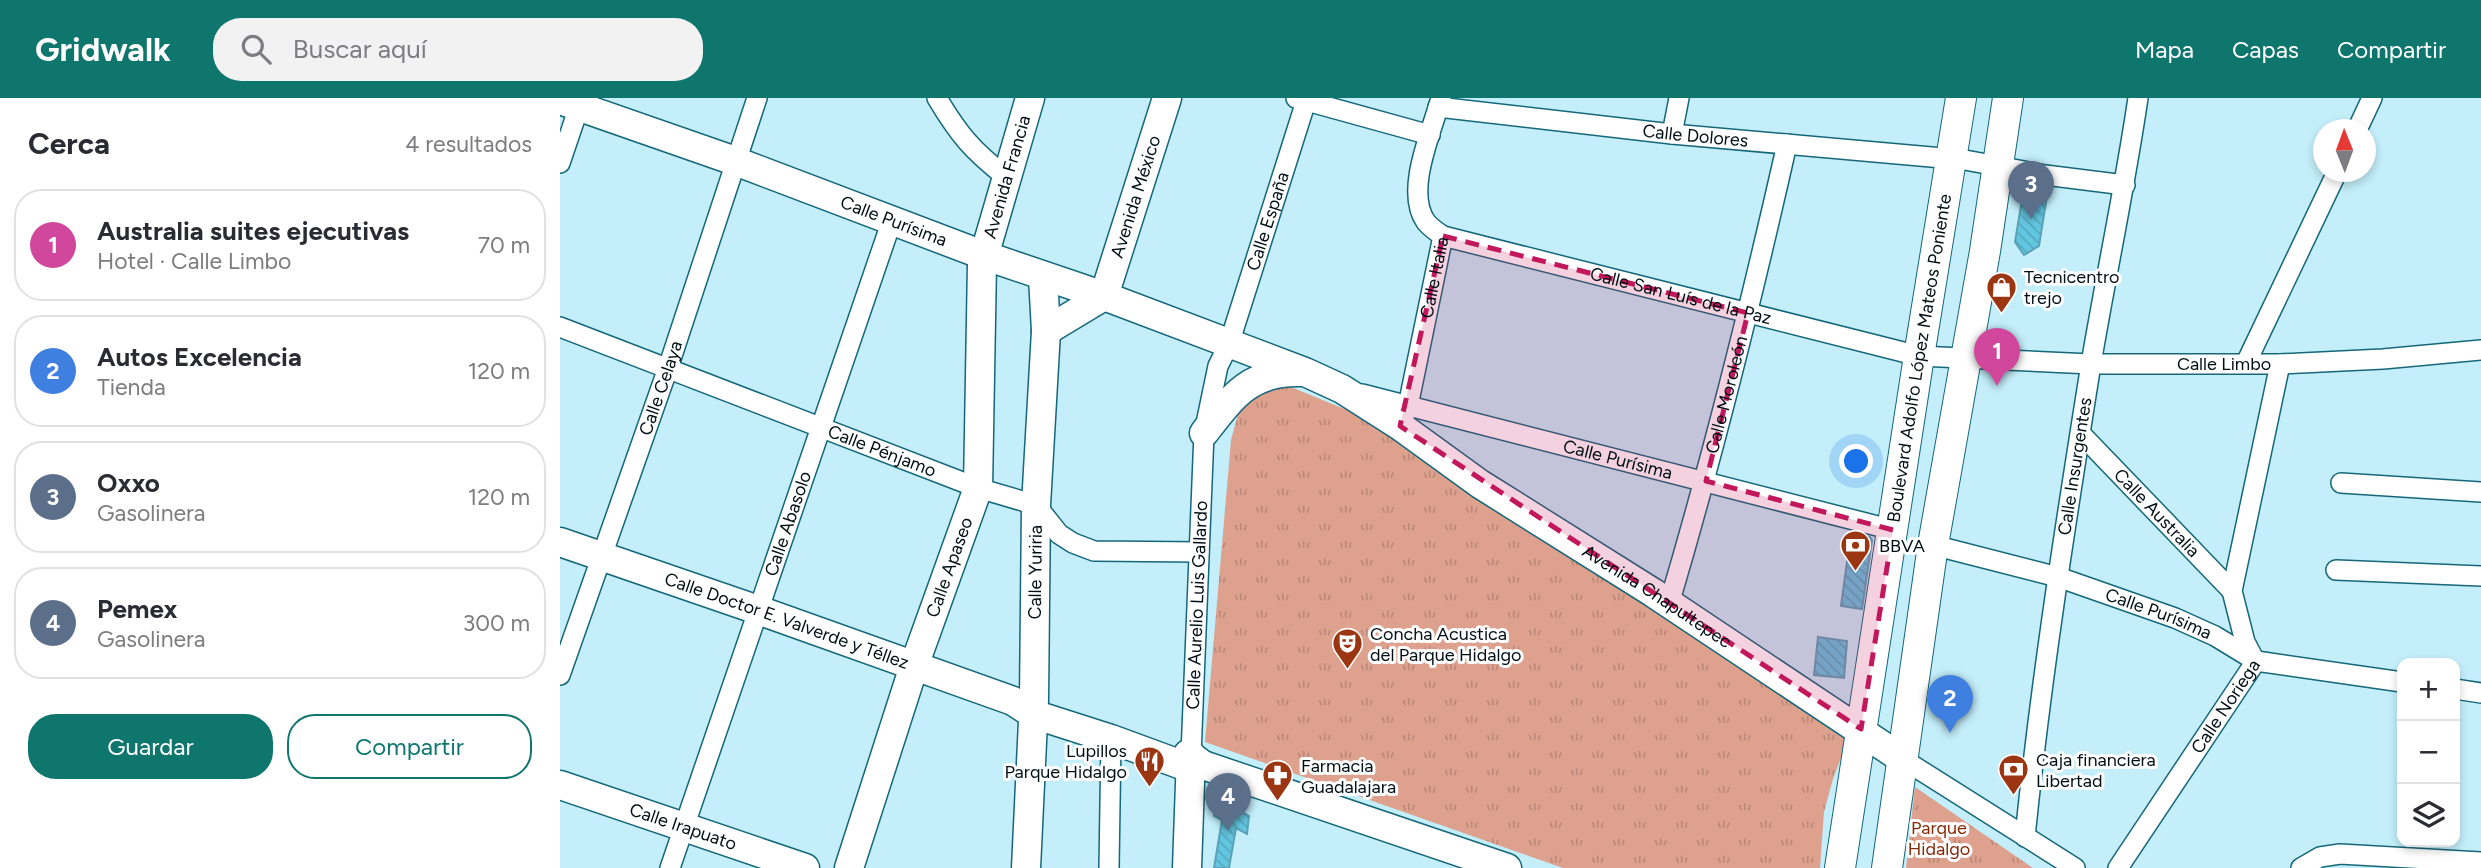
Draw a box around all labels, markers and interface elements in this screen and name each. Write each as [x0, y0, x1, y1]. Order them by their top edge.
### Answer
search box [213, 18, 703, 81]
text: Gridwalk [35, 30, 171, 69]
icon: search [237, 30, 275, 68]
text: Buscar aquí [293, 33, 427, 65]
text: Mapa [2135, 35, 2194, 64]
text: Capas [2232, 35, 2299, 64]
text: Compartir [2337, 35, 2446, 64]
street label: Avenida Francia [979, 113, 1035, 241]
north arrow [2313, 119, 2376, 182]
street label: Calle Dolores [1641, 120, 1749, 152]
text: Cerca [28, 125, 110, 162]
text: 4 resultados [405, 130, 532, 158]
street label: Avenida México [1106, 133, 1165, 261]
pin: 3 [2008, 161, 2054, 219]
street label: Calle España [1242, 169, 1294, 274]
street label: Calle Purísima [837, 191, 950, 251]
street label: Boulevard Adolfo López Mateos Poniente [1882, 192, 1956, 524]
text: Australia suites ejecutivas [97, 215, 409, 247]
text: 1 [48, 231, 58, 259]
text: 70 m [478, 231, 530, 259]
street label: Calle Italia [1415, 235, 1454, 320]
text: Hotel · Calle Limbo [97, 247, 291, 275]
street label: Calle San Luís de la Paz [1588, 262, 1774, 329]
place label: Tecnicentro trejo [2024, 266, 2120, 309]
shop icon: Tecnicentro trejo [1984, 270, 2018, 314]
pin: 1 [1974, 328, 2020, 386]
street label: Calle Moroleón [1701, 334, 1752, 456]
street label: Calle Celaya [634, 338, 687, 438]
text: Autos Excelencia [97, 341, 302, 373]
street label: Calle Limbo [2177, 353, 2271, 375]
text: 2 [46, 357, 60, 385]
text: 120 m [468, 357, 530, 385]
text: Tienda [97, 373, 166, 401]
street label: Calle Insurgentes [2053, 396, 2097, 537]
street label: Calle Pénjamo [825, 420, 939, 482]
street label: Calle Purísima [1561, 435, 1675, 484]
your location [1839, 444, 1873, 478]
street label: Calle Australia [2109, 464, 2204, 562]
text: Oxxo [97, 467, 160, 499]
street label: Calle Abasolo [760, 468, 816, 579]
text: 3 [47, 483, 59, 511]
text: 120 m [468, 483, 530, 511]
text: Gasolinera [97, 499, 206, 527]
street label: Calle Aurelio Luis Gallardo [1182, 500, 1212, 710]
street label: Calle Apaseo [921, 514, 978, 621]
street label: Calle Yuriria [1024, 525, 1047, 620]
bank icon: BBVA [1839, 529, 1873, 573]
place label: BBVA [1879, 535, 1925, 557]
street label: Avenida Chapultepec [1578, 540, 1736, 653]
street label: Calle Doctor E. Valverde y Téllez [662, 568, 912, 674]
street label: Calle Purísima [2102, 583, 2215, 644]
text: Pemex [97, 593, 177, 625]
text: 4 [46, 609, 60, 637]
text: 300 m [463, 609, 530, 637]
place label: Concha Acustica del Parque Hidalgo [1370, 623, 1521, 666]
text: Gasolinera [97, 625, 206, 653]
theatre icon: Concha Acustica del Parque Hidalgo [1330, 627, 1364, 671]
street label: Calle Noriega [2186, 655, 2265, 758]
map controls [2397, 658, 2460, 847]
button: + [2397, 658, 2460, 721]
pin: 2 [1927, 675, 1973, 733]
button: Guardar [28, 714, 273, 779]
button: Compartir [287, 714, 532, 779]
button: − [2397, 721, 2460, 784]
place label: Lupillos Parque Hidalgo [1004, 740, 1127, 783]
restaurant icon: Lupillos Parque Hidalgo [1133, 744, 1167, 788]
place label: Caja financiera Libertad [2036, 749, 2156, 792]
bank icon: Caja financiera Libertad [1996, 753, 2030, 797]
place label: Farmacia Guadalajara [1301, 755, 1396, 798]
pharmacy icon: Farmacia Guadalajara [1261, 759, 1295, 803]
pin: 4 [1205, 773, 1251, 831]
button: layers [2397, 784, 2460, 847]
street label: Calle Irapuato [627, 798, 740, 855]
park label: Parque Hidalgo [1908, 817, 1970, 860]

